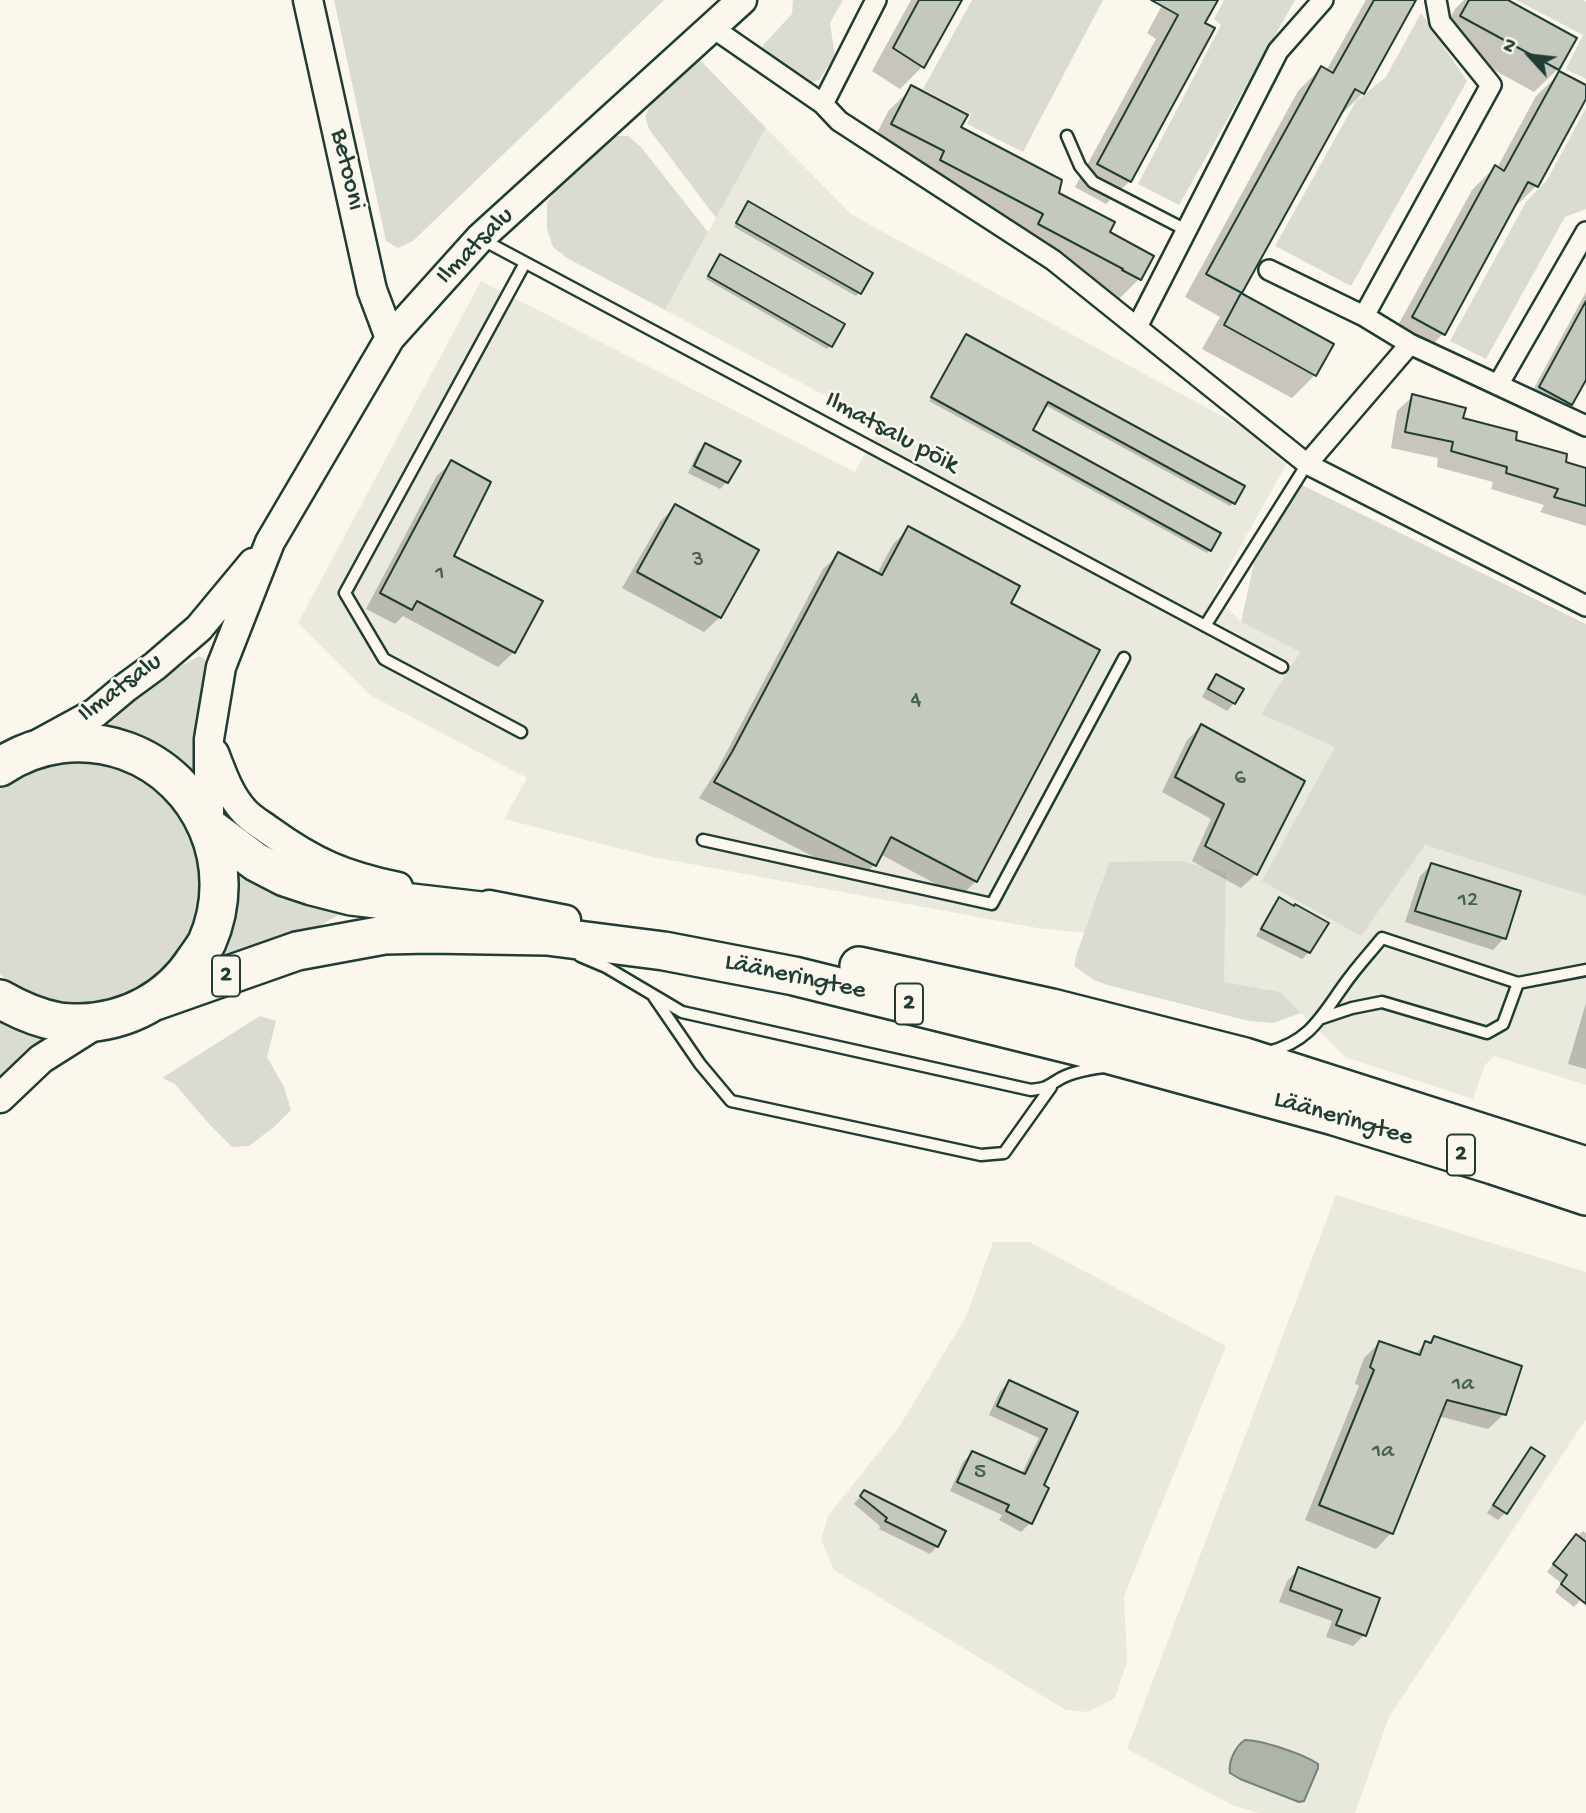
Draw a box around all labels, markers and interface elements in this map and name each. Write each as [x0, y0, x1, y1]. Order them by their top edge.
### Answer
north arrow [1495, 21, 1565, 91]
text: N [1498, 35, 1524, 57]
street label: Betooni [322, 126, 370, 214]
street label: Ilmatsalu [431, 202, 521, 292]
street label: Ilmatsalu põik [819, 386, 963, 482]
house number: 3 [692, 547, 704, 575]
house number: 1 [435, 560, 445, 588]
street label: Ilmatsalu [73, 647, 169, 731]
house number: 4 [911, 687, 921, 715]
house number: 6 [1234, 765, 1246, 793]
house number: 12 [1458, 887, 1478, 915]
street label: Lääneringtee [722, 948, 868, 1008]
road number: 2 [212, 956, 240, 996]
road number: 2 [895, 984, 923, 1024]
street label: Lääneringtee [1270, 1085, 1416, 1155]
road number: 2 [1447, 1134, 1475, 1176]
house number: 1a [1452, 1371, 1474, 1399]
house number: 1a [1372, 1438, 1394, 1466]
house number: 5 [974, 1459, 986, 1487]

